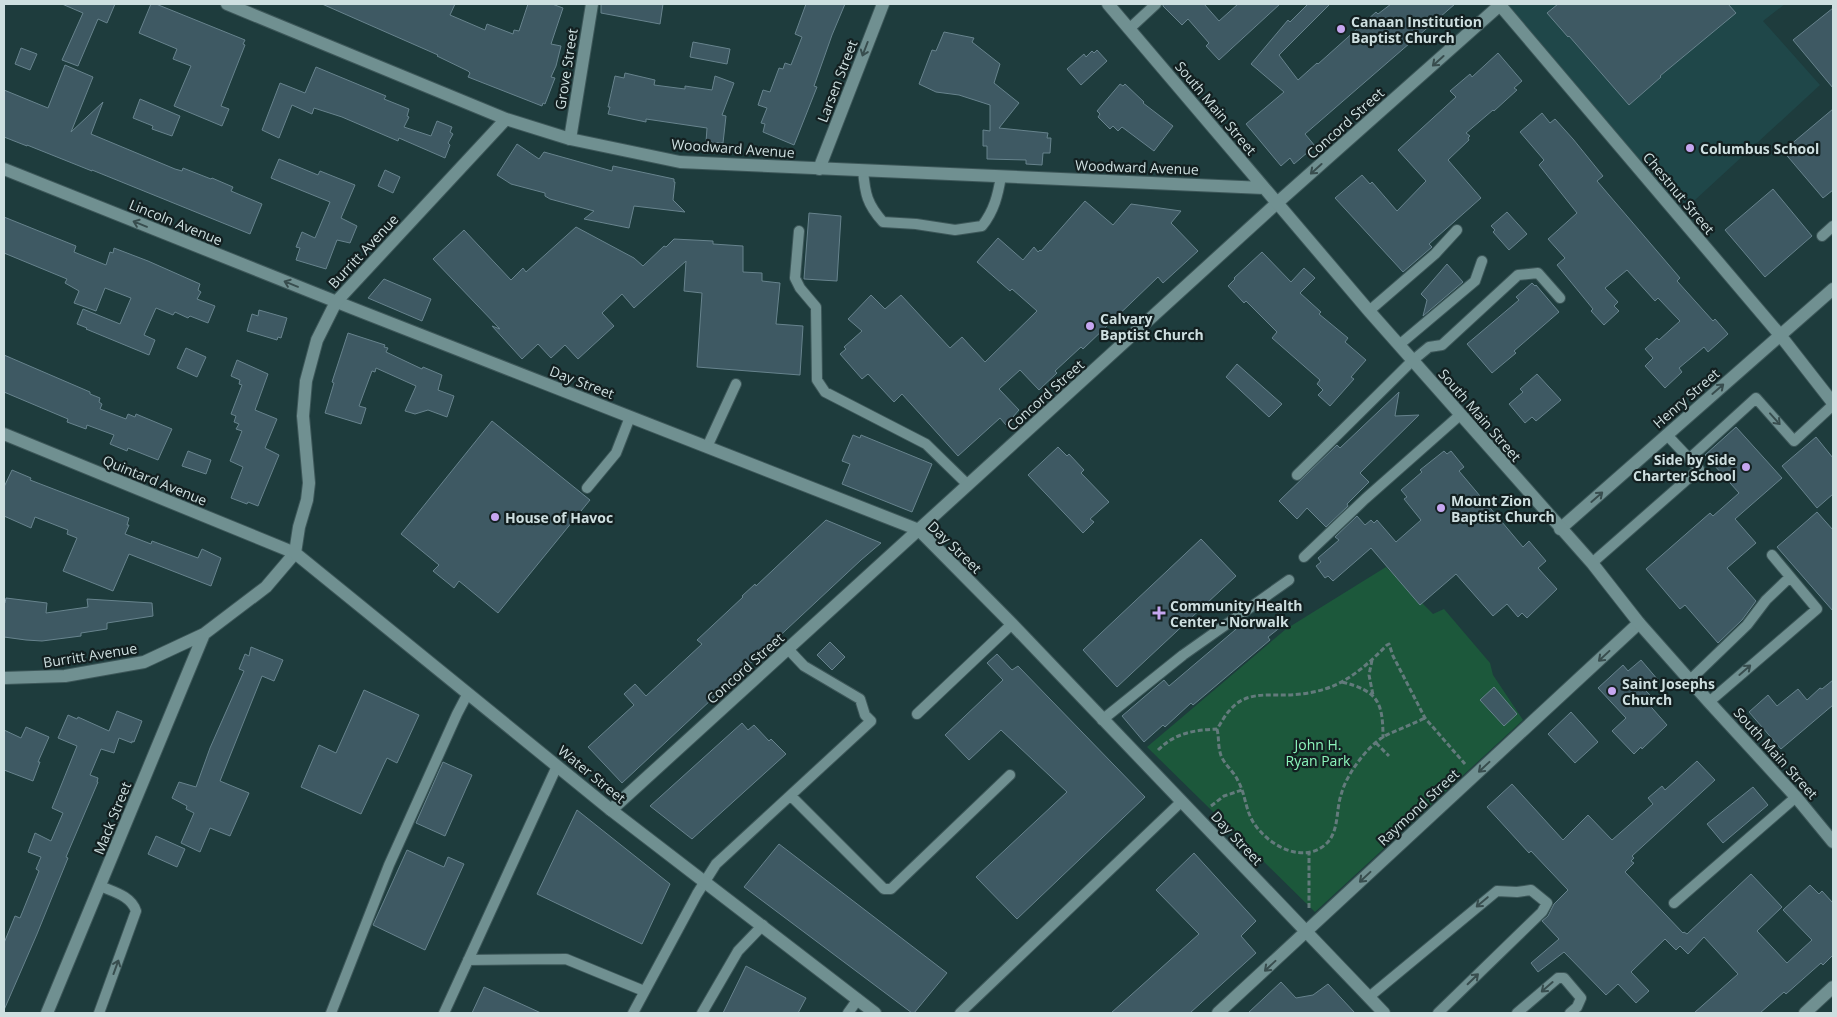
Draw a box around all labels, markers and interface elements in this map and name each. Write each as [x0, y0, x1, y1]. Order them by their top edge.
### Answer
place label: Canaan Institution Baptist Church [1351, 12, 1482, 47]
marker: Canaan Institution Baptist Church [1335, 23, 1347, 35]
street label: Grove Street [550, 27, 582, 111]
street label: Larsen Street [813, 37, 861, 125]
one-way arrow [860, 41, 870, 56]
one-way arrow [1431, 55, 1444, 66]
street label: South Main Street [1171, 57, 1261, 159]
street label: Concord Street [1302, 83, 1388, 163]
street label: Woodward Avenue [671, 134, 795, 162]
place label: Columbus School [1700, 139, 1819, 158]
marker: Columbus School [1684, 142, 1696, 154]
street label: Chestnut Street [1639, 148, 1719, 238]
street label: Woodward Avenue [1075, 155, 1199, 179]
one-way arrow [1310, 163, 1323, 174]
street label: Lincoln Avenue [127, 195, 226, 249]
street label: Burritt Avenue [324, 210, 402, 292]
one-way arrow [133, 219, 148, 228]
one-way arrow [284, 279, 299, 288]
place label: Calvary Baptist Church [1100, 309, 1204, 344]
marker: Calvary Baptist Church [1084, 320, 1096, 332]
street label: Concord Street [1002, 355, 1088, 435]
street label: Day Street [547, 361, 617, 403]
street label: Henry Street [1649, 364, 1723, 432]
street label: South Main Street [1434, 365, 1526, 465]
one-way arrow [1712, 384, 1725, 395]
one-way arrow [1769, 412, 1780, 425]
street label: Quintard Avenue [100, 450, 210, 510]
place label: Side by Side Charter School [1633, 450, 1736, 485]
marker: Side by Side Charter School [1740, 461, 1752, 473]
place label: Mount Zion Baptist Church [1451, 491, 1555, 526]
one-way arrow [1590, 491, 1603, 503]
marker: Mount Zion Baptist Church [1435, 502, 1447, 514]
place label: House of Havoc [505, 508, 613, 527]
marker: House of Havoc [489, 511, 501, 523]
street label: Day Street [924, 517, 986, 577]
place label: Community Health Center - Norwalk [1170, 596, 1302, 631]
marker: Community Health Center - Norwalk [1152, 606, 1166, 620]
street label: Concord Street [702, 628, 788, 708]
street label: Burritt Avenue [42, 638, 139, 672]
one-way arrow [1597, 650, 1610, 662]
one-way arrow [1739, 664, 1752, 676]
place label: Saint Josephs Church [1622, 674, 1715, 709]
marker: Saint Josephs Church [1606, 685, 1618, 697]
street label: South Main Street [1730, 703, 1822, 803]
park label: John H. Ryan Park [1286, 735, 1351, 770]
street label: Water Street [554, 741, 630, 807]
one-way arrow [1478, 761, 1491, 773]
street label: Raymond Street [1373, 764, 1463, 850]
street label: Mack Street [89, 779, 135, 857]
street label: Day Street [1207, 807, 1267, 869]
one-way arrow [1359, 871, 1372, 883]
one-way arrow [1476, 897, 1489, 908]
one-way arrow [112, 960, 121, 976]
one-way arrow [1263, 960, 1276, 972]
one-way arrow [1466, 973, 1479, 985]
one-way arrow [1541, 982, 1554, 993]

